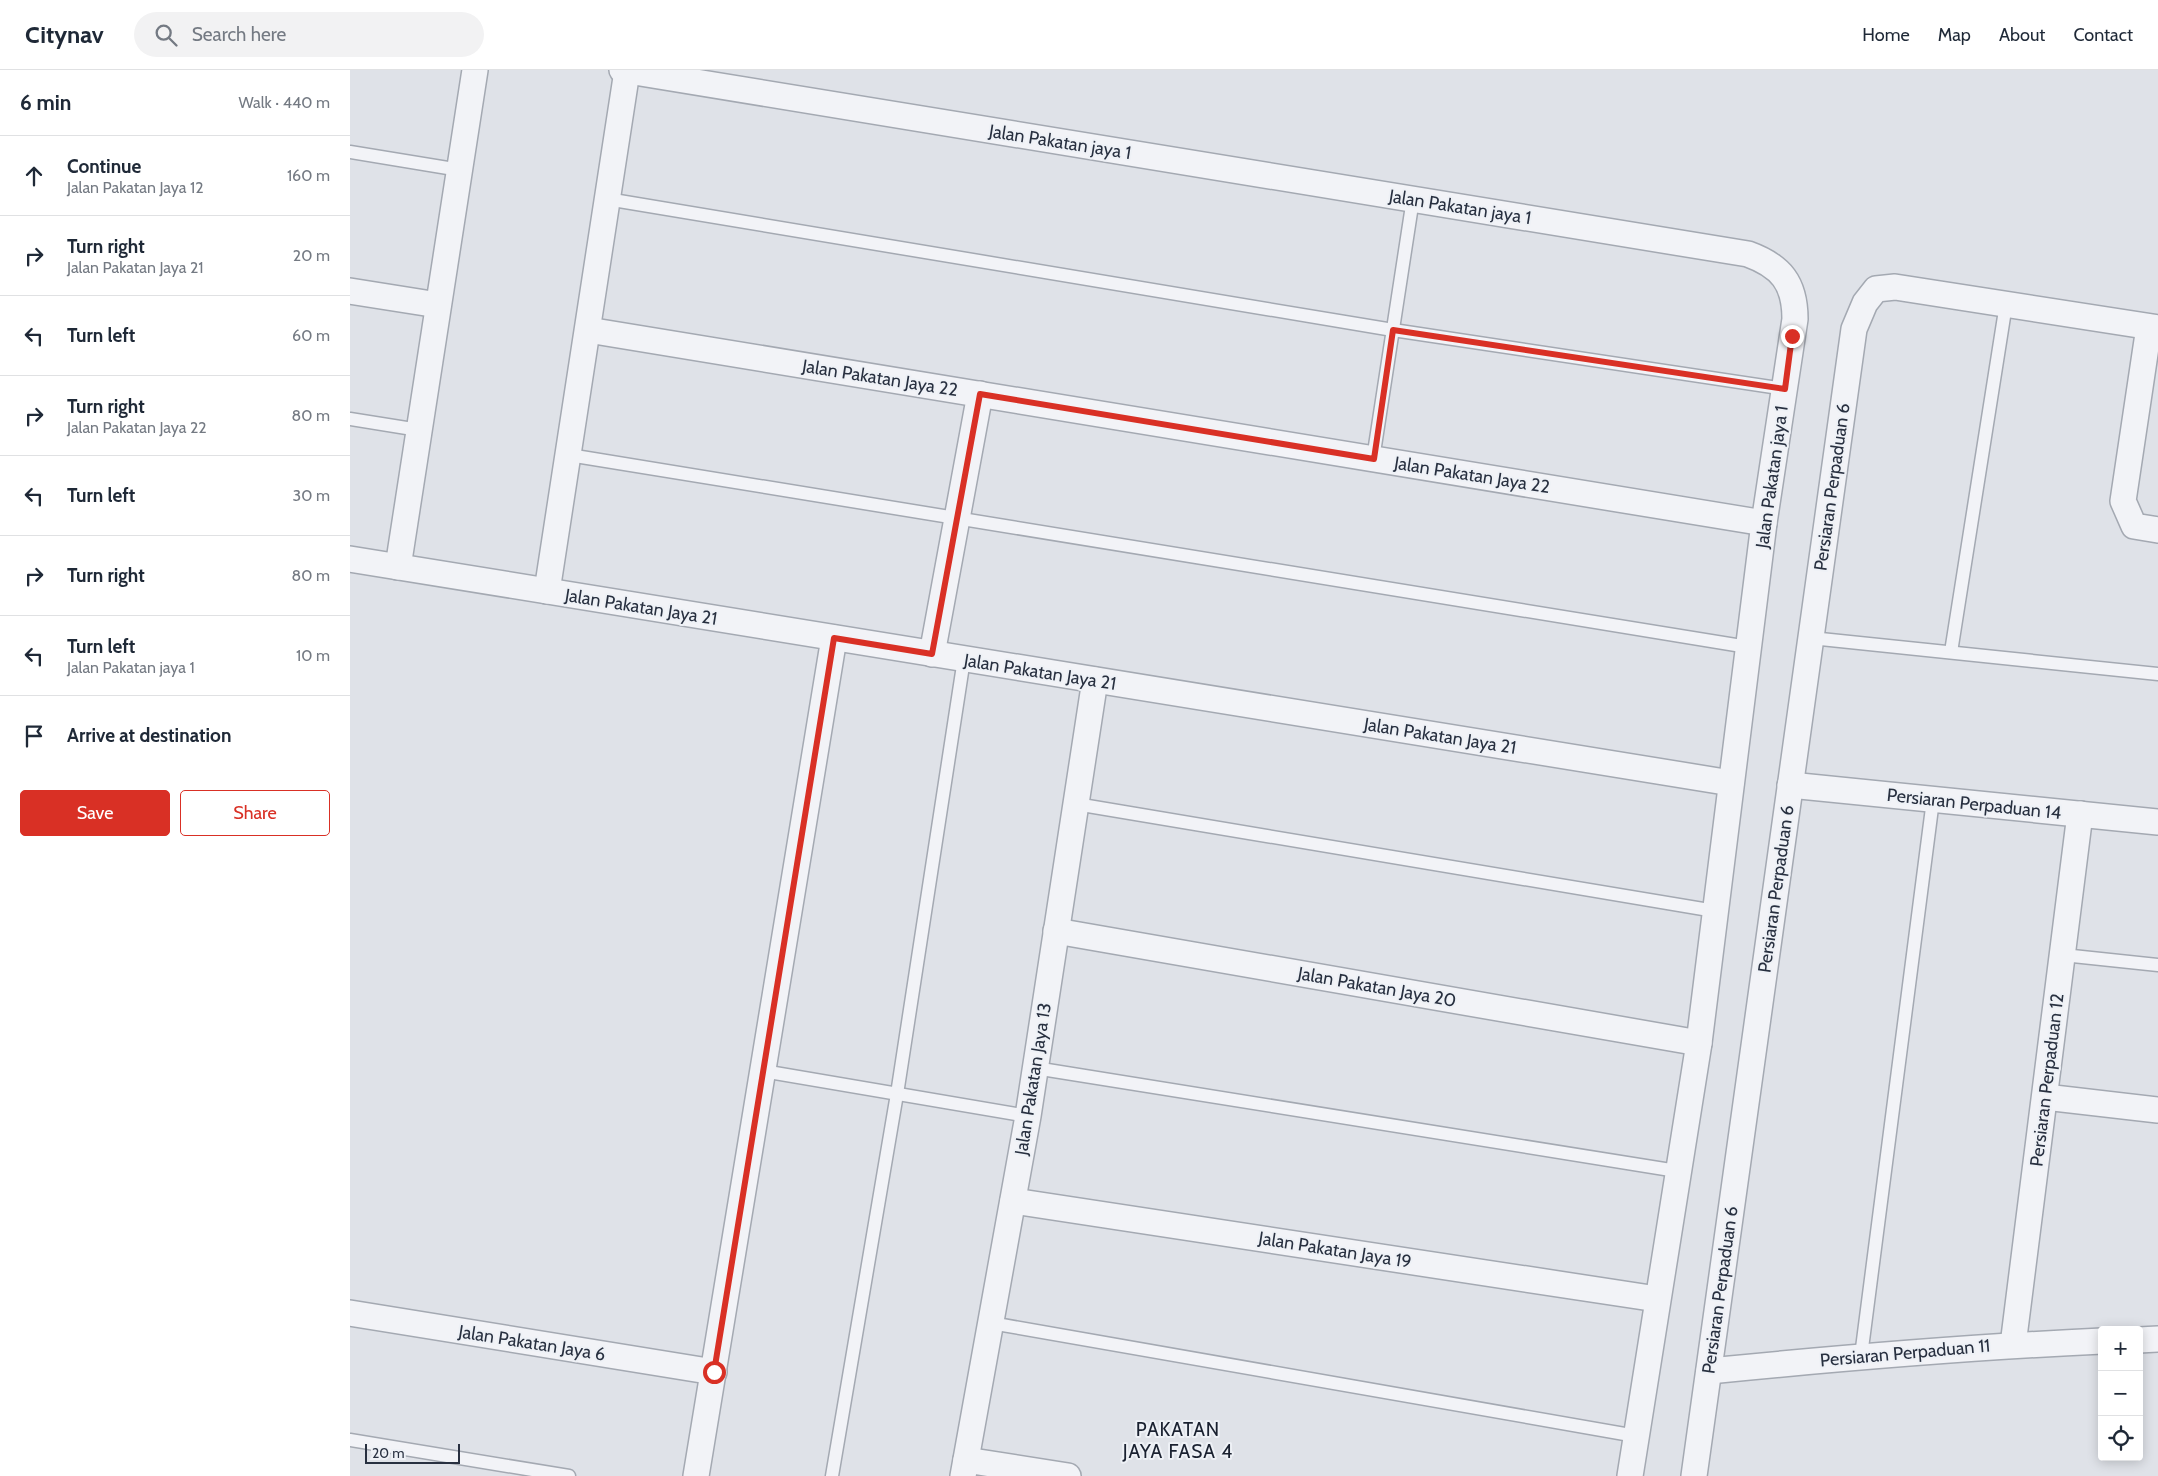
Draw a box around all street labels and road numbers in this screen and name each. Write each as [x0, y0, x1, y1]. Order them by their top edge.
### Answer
street label: Jalan Pakatan jaya 1 [986, 120, 1133, 164]
street label: Jalan Pakatan jaya 1 [1386, 185, 1533, 229]
street label: Jalan Pakatan Jaya 22 [800, 355, 959, 401]
street label: Persiaran Perpaduan 6 [1809, 402, 1855, 572]
street label: Jalan Pakatan jaya 1 [1751, 404, 1793, 551]
street label: Jalan Pakatan Jaya 22 [1392, 452, 1551, 498]
street label: Jalan Pakatan Jaya 21 [562, 584, 719, 630]
street label: Jalan Pakatan Jaya 21 [961, 649, 1118, 695]
street label: Jalan Pakatan Jaya 21 [1361, 713, 1518, 759]
street label: Persiaran Perpaduan 14 [1886, 784, 2062, 824]
street label: Persiaran Perpaduan 6 [1753, 804, 1799, 974]
street label: Jalan Pakatan Jaya 20 [1295, 962, 1458, 1012]
street label: Persiaran Perpaduan 12 [2025, 992, 2069, 1168]
street label: Jalan Pakatan Jaya 13 [1010, 1001, 1056, 1158]
street label: Persiaran Perpaduan 6 [1697, 1205, 1743, 1375]
street label: Jalan Pakatan Jaya 19 [1256, 1227, 1413, 1273]
street label: Jalan Pakatan Jaya 6 [456, 1320, 607, 1365]
street label: Persiaran Perpaduan 11 [1819, 1335, 1991, 1371]

